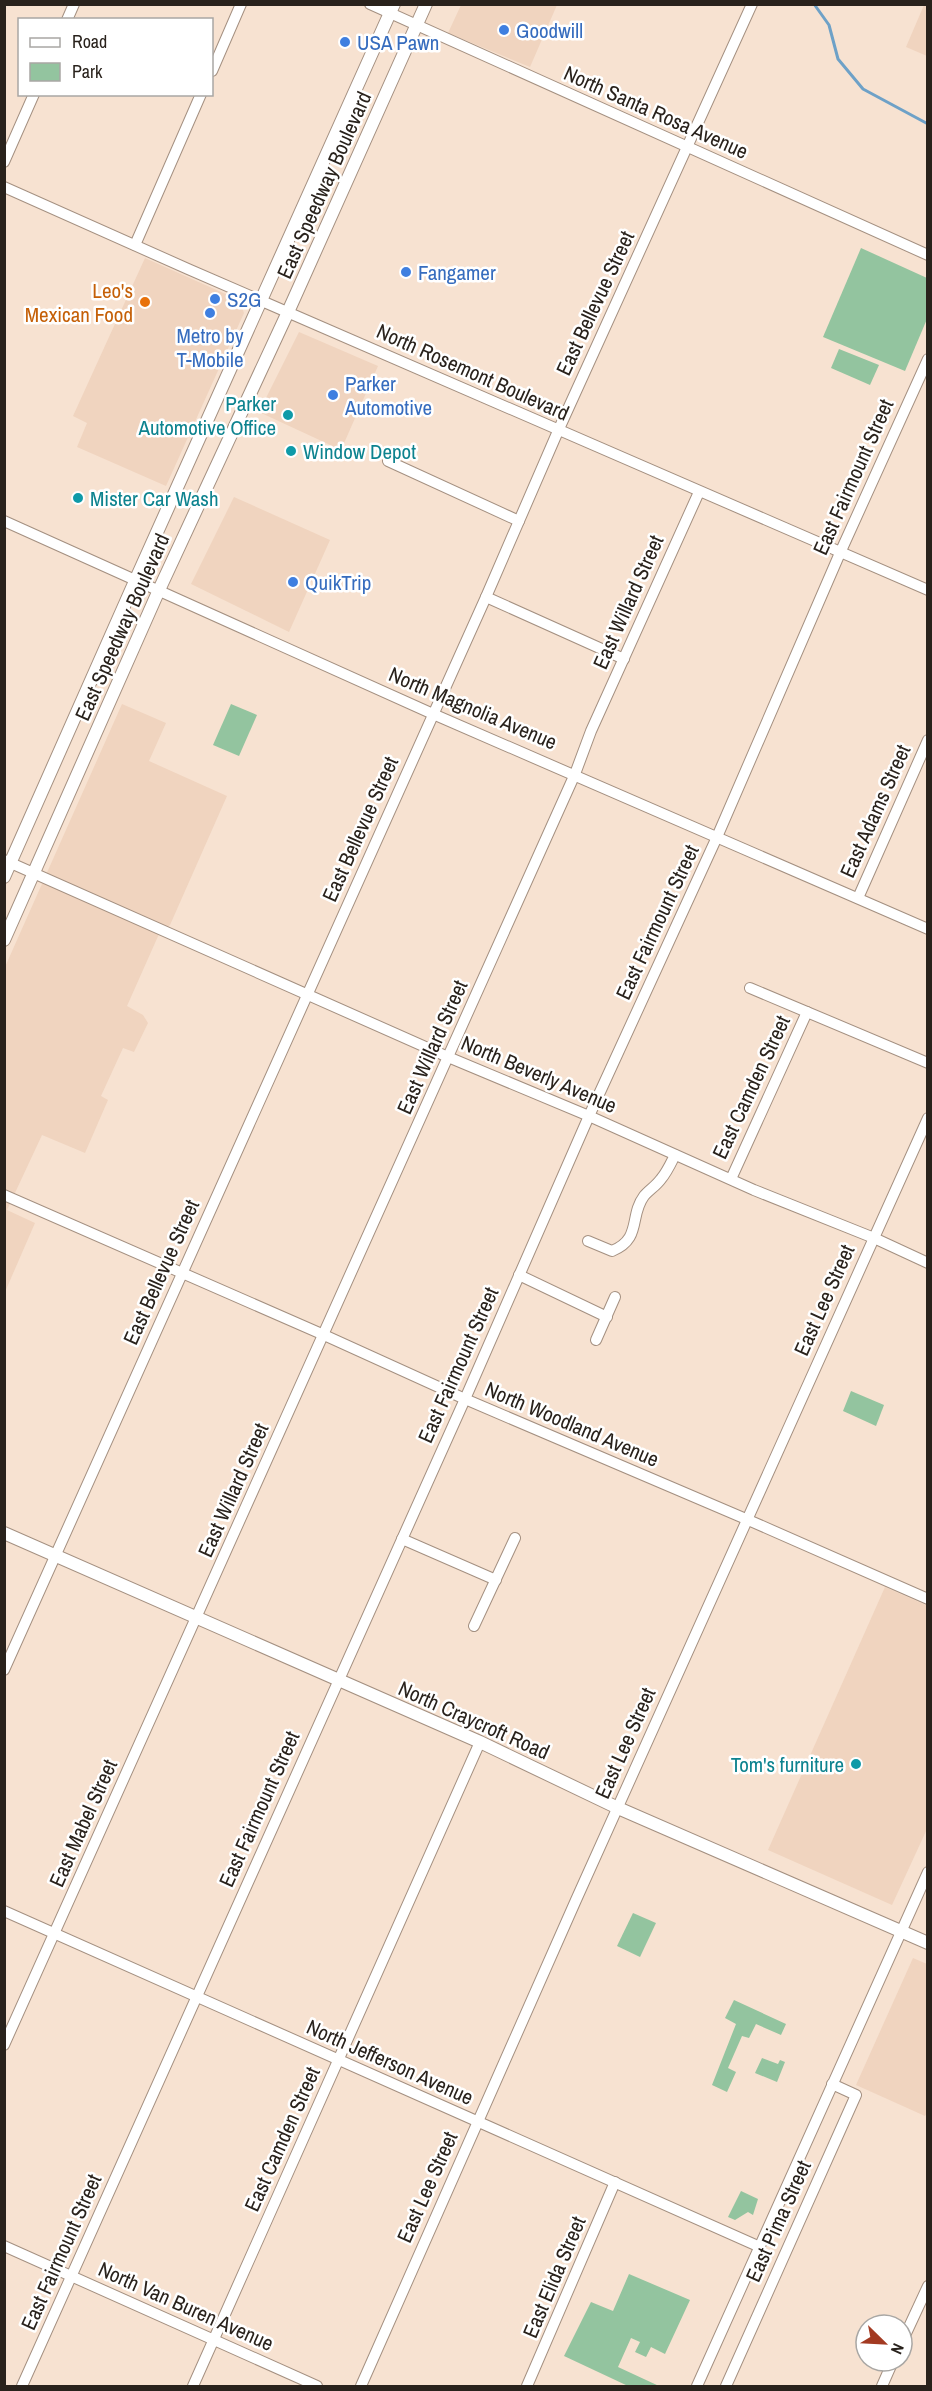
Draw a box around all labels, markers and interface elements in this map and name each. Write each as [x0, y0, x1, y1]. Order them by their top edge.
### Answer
place label: Goodwill [516, 16, 583, 45]
legend [18, 18, 213, 96]
marker: Goodwill [497, 23, 511, 37]
place label: USA Pawn [357, 28, 439, 57]
text: Road [72, 29, 107, 54]
marker: USA Pawn [338, 35, 352, 49]
street label: North Santa Rosa Avenue [559, 58, 753, 166]
text: Park [72, 59, 103, 84]
street label: East Speedway Boulevard [270, 87, 378, 283]
street label: East Bellevue Street [549, 226, 641, 380]
place label: Fangamer [418, 258, 496, 287]
marker: Fangamer [399, 265, 413, 279]
place label: Leo's Mexican Food [25, 276, 133, 329]
place label: S2G [227, 285, 261, 314]
marker: S2G [208, 292, 222, 306]
marker: Leo's Mexican Food [138, 295, 152, 309]
marker: Metro by T-Mobile [203, 306, 217, 320]
street label: North Rosemont Boulevard [372, 317, 574, 427]
place label: Metro by T-Mobile [177, 321, 244, 374]
place label: Parker Automotive [344, 369, 432, 422]
marker: Parker Automotive [326, 388, 340, 402]
place label: Parker Automotive Office [137, 389, 276, 442]
street label: East Fairmount Street [806, 394, 900, 559]
marker: Parker Automotive Office [281, 408, 295, 422]
place label: Window Depot [303, 437, 416, 466]
marker: Window Depot [284, 444, 298, 458]
place label: Mister Car Wash [90, 484, 219, 513]
marker: Mister Car Wash [71, 491, 85, 505]
street label: East Speedway Boulevard [68, 529, 176, 725]
street label: East Willard Street [586, 530, 671, 673]
place label: QuikTrip [305, 568, 371, 597]
marker: QuikTrip [286, 575, 300, 589]
street label: North Magnolia Avenue [385, 660, 561, 756]
street label: East Adams Street [833, 740, 917, 882]
street label: East Bellevue Street [315, 752, 405, 906]
street label: East Fairmount Street [608, 840, 706, 1004]
street label: East Willard Street [390, 975, 475, 1118]
street label: East Camden Street [705, 1010, 797, 1163]
street label: North Beverly Avenue [457, 1028, 621, 1120]
street label: East Bellevue Street [116, 1195, 206, 1349]
street label: East Lee Street [787, 1240, 861, 1360]
street label: East Fairmount Street [411, 1282, 505, 1447]
street label: North Woodland Avenue [481, 1374, 663, 1474]
street label: East Willard Street [191, 1418, 276, 1561]
street label: North Craycroft Road [394, 1674, 554, 1766]
street label: East Lee Street [588, 1683, 662, 1803]
street label: East Fairmount Street [212, 1726, 306, 1891]
place label: Tom's furniture [731, 1750, 844, 1779]
street label: East Mabel Street [42, 1754, 124, 1891]
marker: Tom's furniture [849, 1757, 863, 1771]
street label: North Jefferson Avenue [302, 2012, 478, 2112]
street label: East Camden Street [237, 2062, 327, 2216]
street label: East Lee Street [390, 2127, 464, 2247]
street label: East Pima Street [738, 2155, 818, 2286]
street label: East Fairmount Street [14, 2169, 108, 2334]
street label: East Elida Street [515, 2212, 593, 2342]
street label: North Van Buren Avenue [94, 2254, 278, 2358]
north arrow [854, 2313, 914, 2373]
text: N [886, 2340, 910, 2358]

